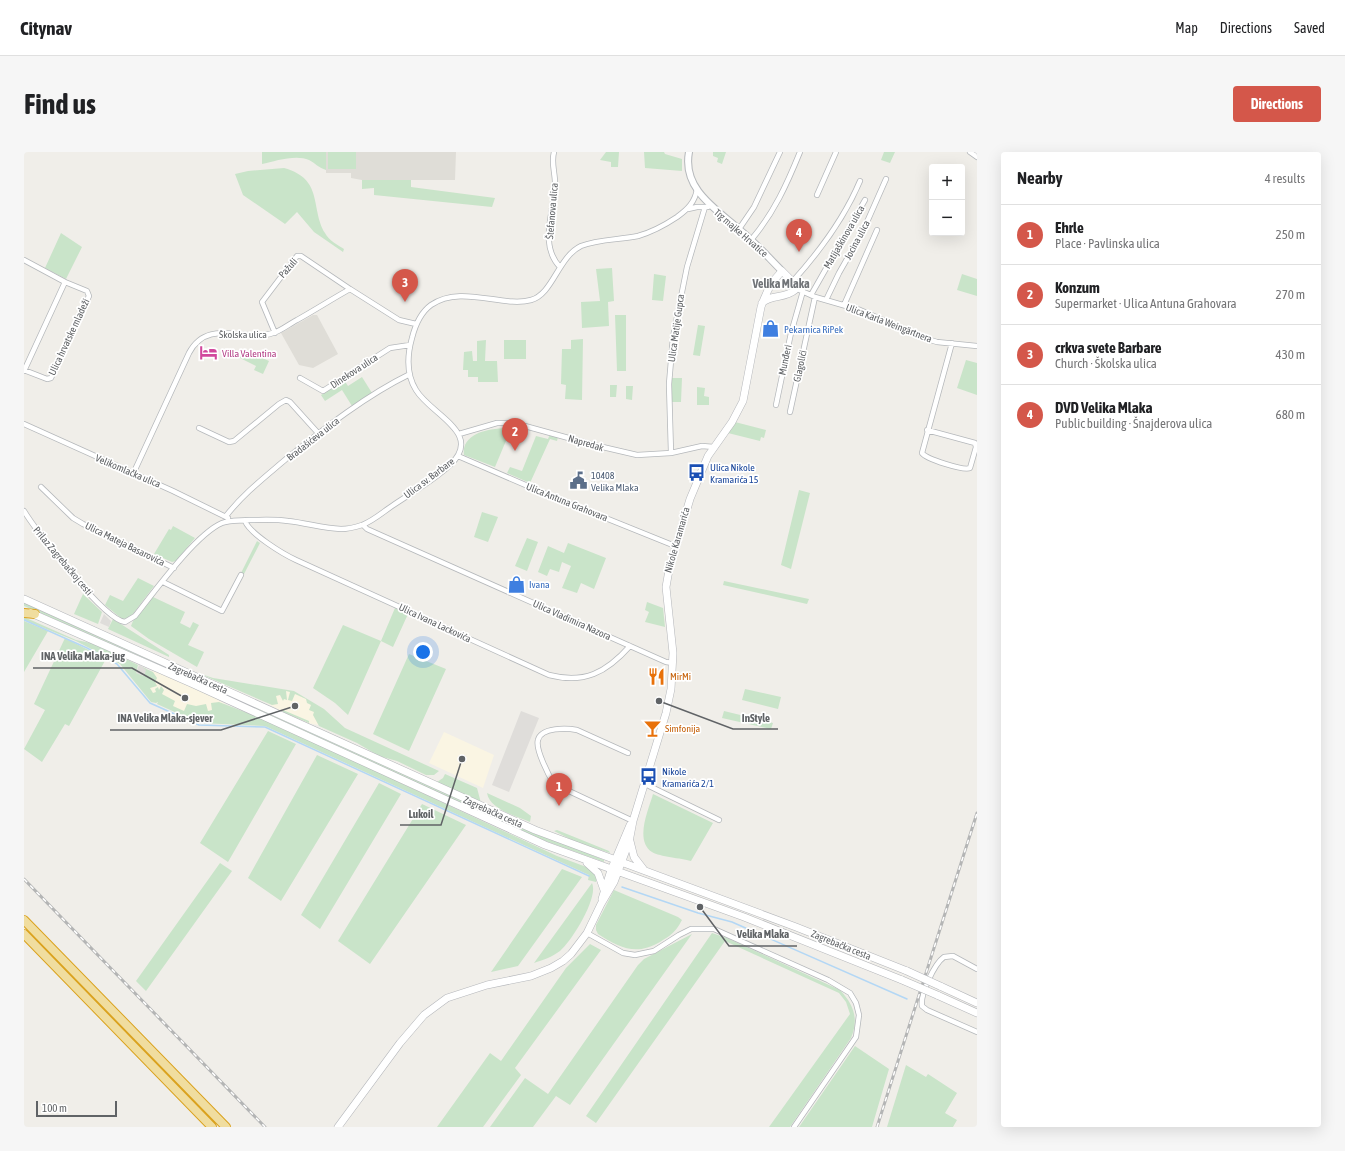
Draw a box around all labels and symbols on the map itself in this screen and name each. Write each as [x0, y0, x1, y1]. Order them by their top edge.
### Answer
street label: Štefanova ulica [544, 182, 560, 240]
street label: Matijaškinova ulica [821, 203, 867, 271]
street label: Trg majke Hrvatice [712, 207, 770, 259]
street label: Jocina ulica [842, 218, 872, 262]
pin: 4 [786, 219, 812, 252]
street label: Pažuli [276, 256, 300, 280]
pin: 3 [392, 269, 418, 302]
district label: Velika Mlaka [751, 277, 810, 291]
street label: Ulica Matije Gupca [666, 293, 686, 363]
street label: Ulica hrvatske mladeži [46, 297, 92, 377]
street label: Ulica Karla Weingärtnera [844, 301, 934, 345]
shop icon: Pekarnica RiPek [761, 319, 781, 339]
place label: Pekarnica RiPek [784, 324, 844, 335]
street label: Školska ulica [219, 329, 267, 340]
hotel icon: Villa Valentina [199, 343, 219, 363]
street label: Munđeri [776, 344, 794, 376]
place label: Villa Valentina [222, 348, 277, 359]
street label: Glagolići [791, 349, 809, 383]
street label: Dinekova ulica [328, 351, 380, 390]
street label: Bradašićeva ulica [285, 415, 342, 463]
pin: 2 [502, 418, 528, 451]
street label: Napredak [567, 433, 606, 453]
street label: Velikomlačka ulica [94, 452, 163, 490]
street label: Ulica sv. Barbare [402, 455, 457, 501]
place label: Ulica Nikole Kramarića 15 [710, 462, 759, 485]
bus stop icon: Ulica Nikole Kramarića 15 [687, 463, 707, 483]
place label: 10408 Velika Mlaka [591, 470, 639, 493]
public building icon: 10408 Velika Mlaka [568, 471, 588, 491]
street label: Ulica Antuna Grahovara [525, 481, 610, 524]
street label: Nikole Karamarića [662, 506, 692, 574]
street label: Ulica Mateja Basarovića [83, 520, 167, 568]
street label: Prilaz Zagrebačkoj cesti [31, 525, 95, 597]
shop icon: Ivana [506, 574, 526, 594]
place label: Ivana [529, 579, 550, 590]
street label: Ulica Vladimira Nazora [531, 598, 613, 642]
street label: Ulica Ivana Lackovića [397, 601, 473, 645]
your location [413, 642, 433, 662]
callout: INA Velika Mlaka-jug [33, 645, 132, 668]
text: INA Velika Mlaka-jug [41, 650, 125, 662]
street label: Zagrebačka cesta [167, 660, 230, 696]
restaurant icon: MirMi [647, 666, 667, 686]
place label: MirMi [670, 671, 691, 682]
callout: InStyle [733, 706, 778, 729]
callout: INA Velika Mlaka-sjever [110, 707, 221, 730]
text: INA Velika Mlaka-sjever [117, 712, 213, 724]
text: InStyle [742, 712, 770, 724]
bar icon: Simfonija [642, 718, 662, 738]
place label: Simfonija [665, 723, 701, 734]
place label: Nikole Kramarića 2/1 [662, 766, 714, 789]
bus stop icon: Nikole Kramarića 2/1 [639, 767, 659, 787]
pin: 1 [546, 773, 572, 806]
street label: Zagrebačka cesta [462, 794, 525, 830]
callout: Lukoil [400, 802, 441, 825]
text: Lukoil [409, 808, 434, 820]
callout: Velika Mlaka [729, 923, 797, 946]
text: Velika Mlaka [736, 928, 789, 940]
street label: Zagrebačka cesta [809, 928, 873, 962]
scale bar [36, 1099, 117, 1118]

